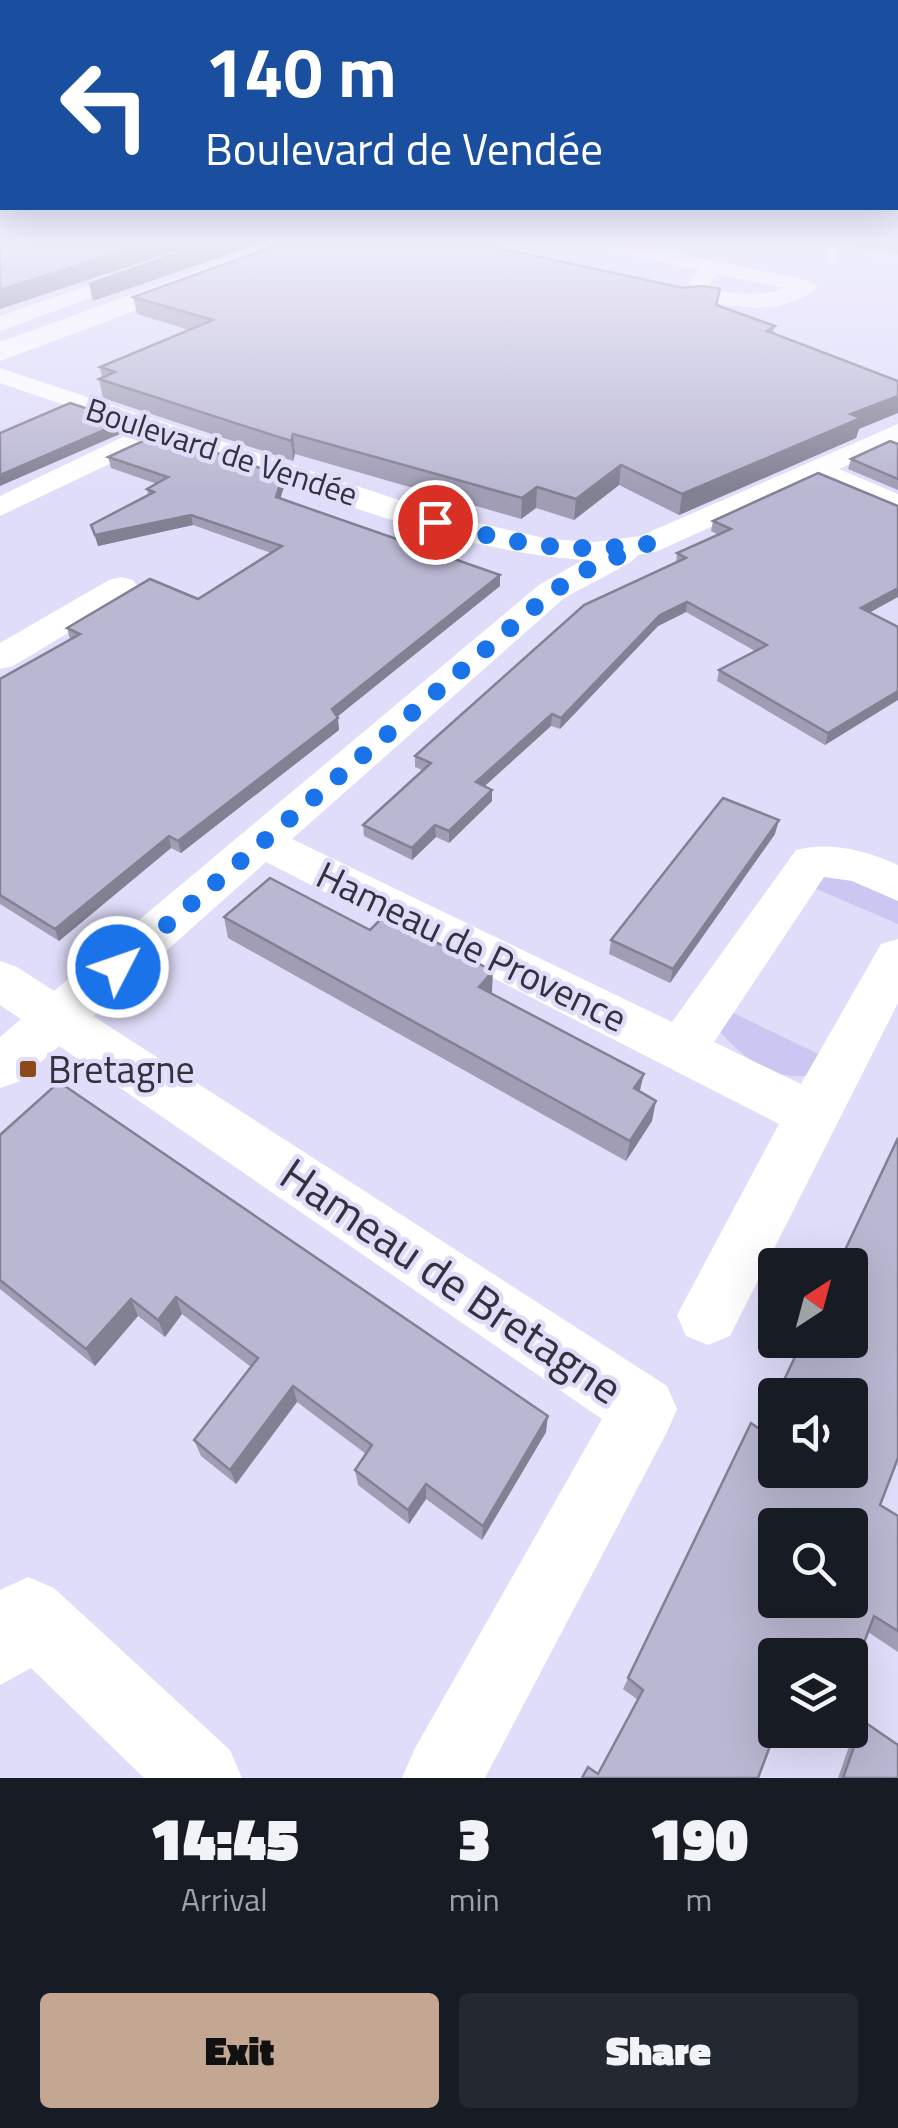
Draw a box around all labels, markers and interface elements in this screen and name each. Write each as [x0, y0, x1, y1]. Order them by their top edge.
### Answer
text: 140 m [205, 18, 397, 124]
icon: left [40, 40, 170, 170]
text: Boulevard de Vendée [205, 114, 603, 182]
street label: Boulevard de Vendée [80, 384, 364, 518]
pin [393, 480, 478, 565]
icon: arrive [408, 495, 463, 550]
street label: Hameau de Provence [307, 846, 637, 1046]
position arrow [66, 915, 170, 1019]
place label: Bretagne [48, 1040, 195, 1098]
marker: Bretagne [17, 1058, 39, 1080]
street label: Hameau de Bretagne [267, 1140, 637, 1420]
north arrow [758, 1248, 868, 1358]
map controls [758, 1248, 868, 1748]
button: sound [758, 1378, 868, 1488]
button: search [758, 1508, 868, 1618]
button: layers [758, 1638, 868, 1748]
text: 14:45 [150, 1792, 299, 1883]
text: 3 [458, 1792, 491, 1883]
text: 190 [649, 1792, 748, 1883]
text: Arrival [181, 1875, 268, 1923]
text: min [449, 1875, 500, 1923]
text: m [685, 1875, 712, 1923]
button: Exit [40, 1993, 439, 2108]
button: Share [459, 1993, 858, 2108]

